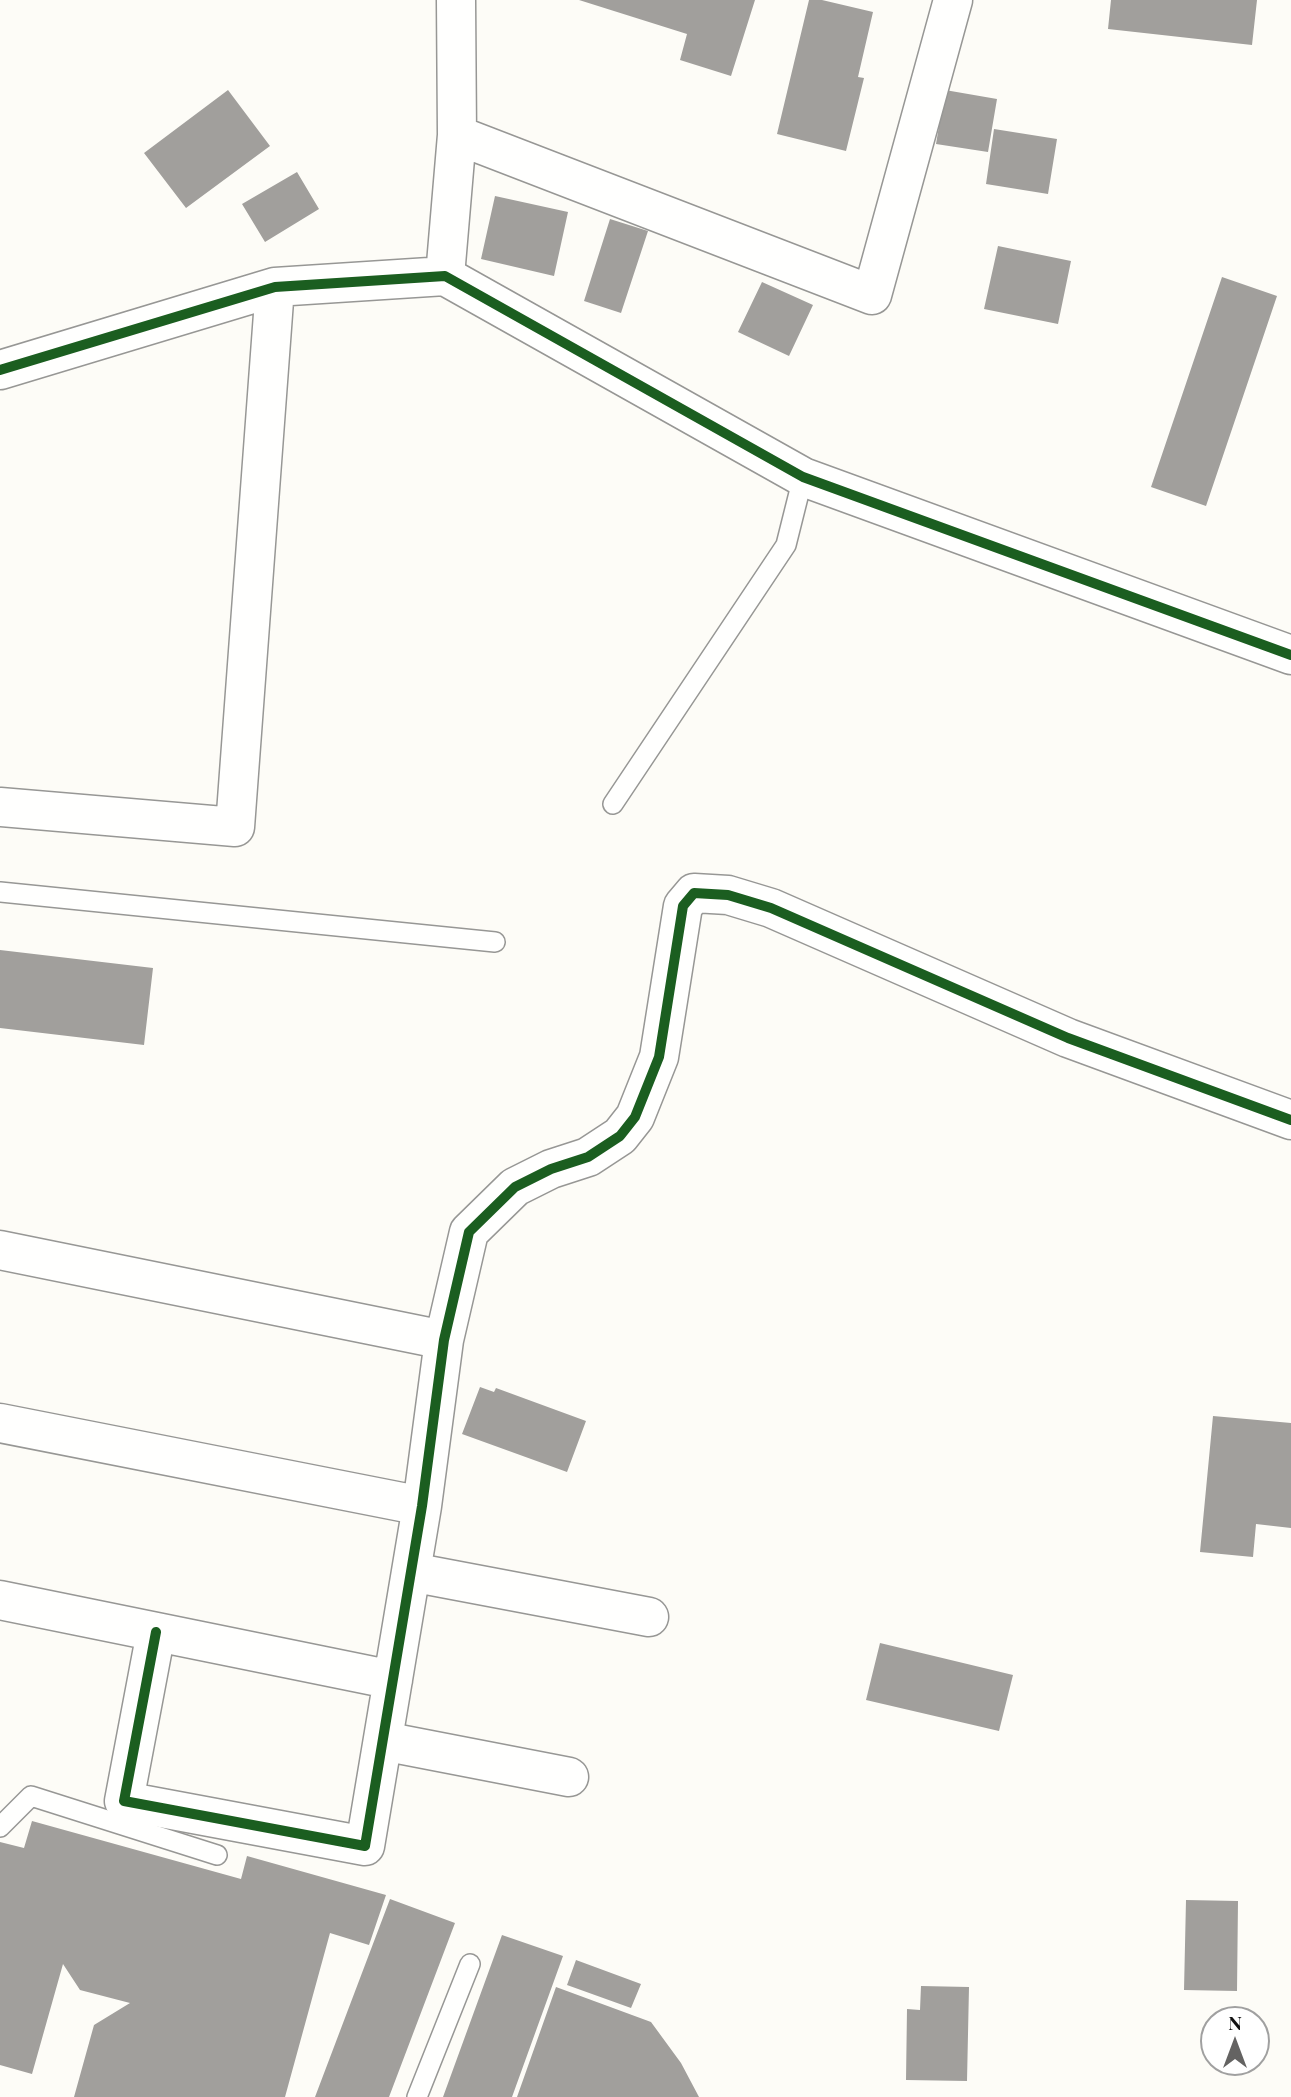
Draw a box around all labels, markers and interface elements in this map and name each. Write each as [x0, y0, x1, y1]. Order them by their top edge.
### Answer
north arrow [1200, 2006, 1270, 2076]
text: N [1228, 2009, 1242, 2035]

